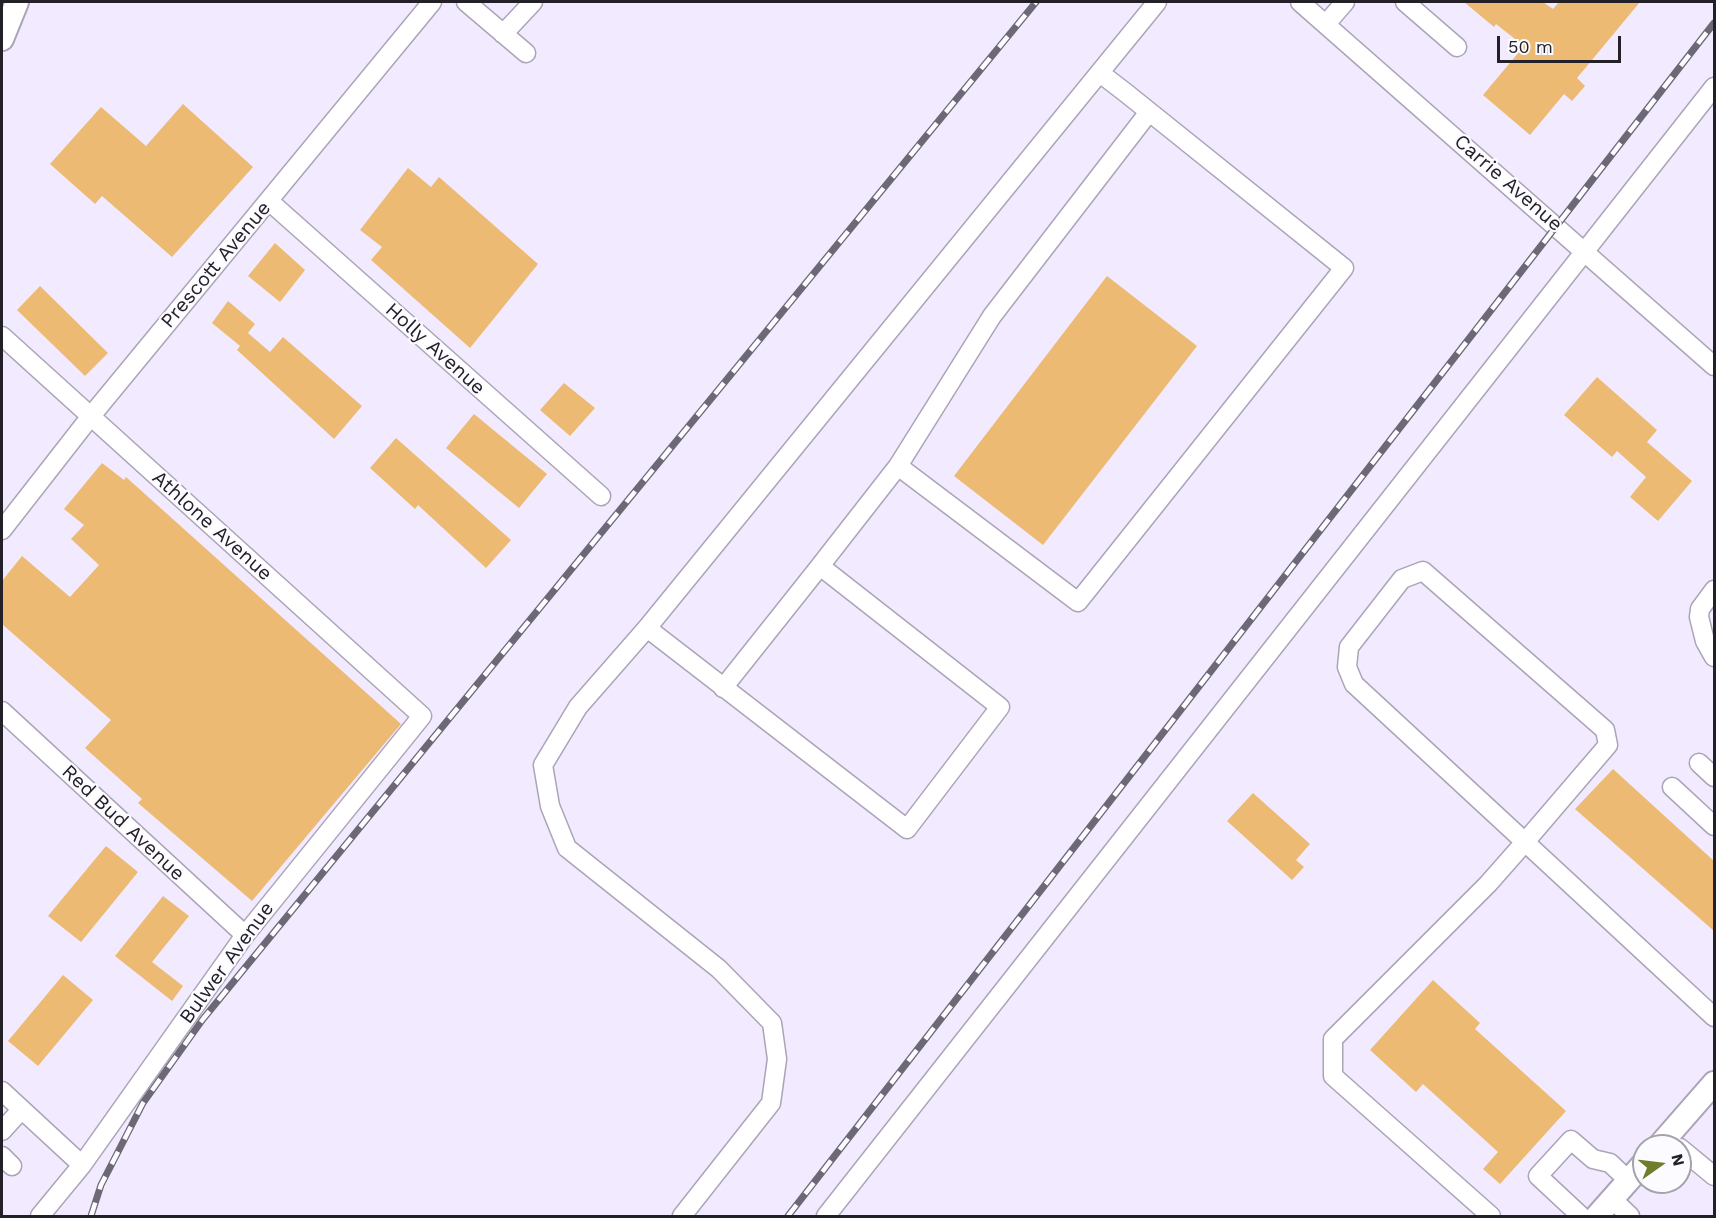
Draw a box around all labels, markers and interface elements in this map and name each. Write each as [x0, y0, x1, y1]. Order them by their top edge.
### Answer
scale bar [1500, 24, 1624, 62]
text: 50 m [1508, 36, 1553, 57]
street label: Carrie Avenue [1449, 129, 1567, 237]
street label: Prescott Avenue [156, 197, 276, 333]
street label: Holly Avenue [380, 298, 490, 400]
street label: Athlone Avenue [147, 466, 277, 586]
street label: Red Bud Avenue [57, 760, 189, 886]
street label: Bulwer Avenue [175, 897, 279, 1029]
north arrow [1632, 1134, 1692, 1194]
text: N [1667, 1152, 1689, 1168]

